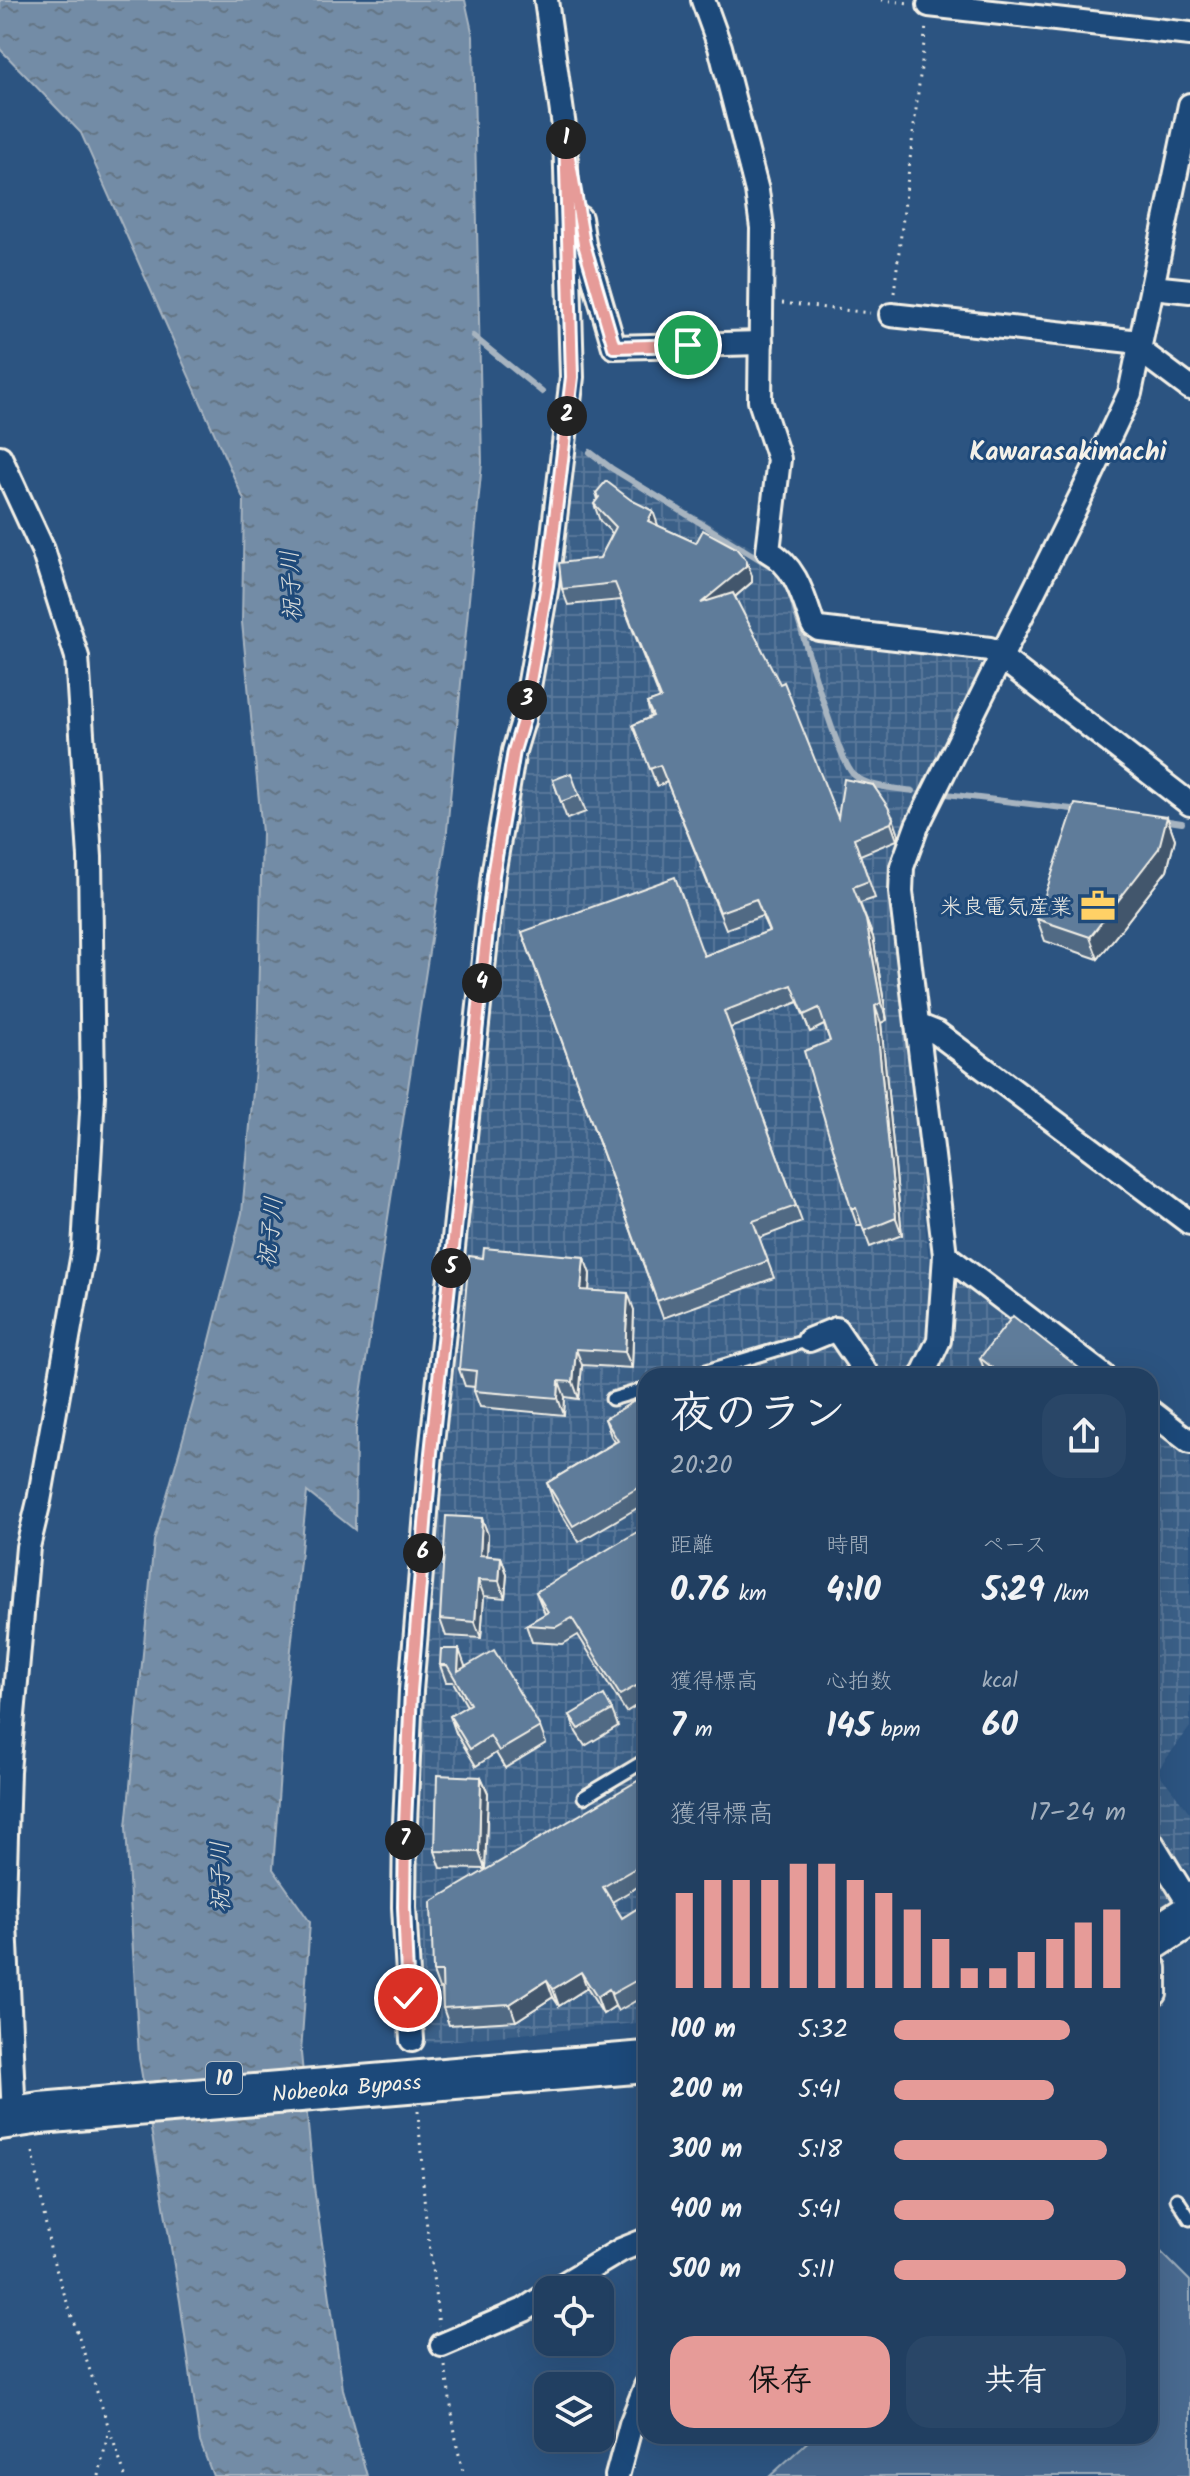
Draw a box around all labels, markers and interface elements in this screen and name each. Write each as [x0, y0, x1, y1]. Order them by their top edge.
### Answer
pin: 1 [546, 119, 586, 159]
text: 1 [563, 121, 569, 156]
pin [654, 311, 722, 379]
icon: arrive [666, 323, 710, 367]
pin: 2 [547, 396, 587, 436]
text: 2 [561, 398, 573, 433]
district label: Kawarasakimachi [970, 432, 1168, 474]
water label: 祝子川 [271, 549, 314, 623]
pin: 3 [507, 680, 547, 720]
text: 3 [521, 682, 533, 717]
office icon: 米良電気産業 [1079, 887, 1117, 925]
place label: 米良電気産業 [940, 891, 1072, 926]
pin: 4 [462, 963, 502, 1003]
text: 4 [476, 965, 488, 1000]
water label: 祝子川 [248, 1194, 295, 1270]
pin: 5 [431, 1248, 471, 1288]
text: 5 [445, 1250, 457, 1285]
text: 夜のラン [670, 1380, 846, 1450]
button: share [1042, 1394, 1126, 1478]
text: 20:20 [670, 1445, 733, 1487]
text: 距離 [670, 1529, 714, 1564]
text: 時間 [826, 1529, 870, 1564]
text: ペース [982, 1529, 1047, 1564]
pin: 6 [403, 1533, 443, 1573]
text: 6 [417, 1535, 429, 1570]
text: 0.76 [670, 1564, 730, 1618]
text: 4:10 [826, 1564, 881, 1618]
text: 5:29 [982, 1564, 1045, 1618]
text: km [730, 1577, 767, 1612]
text: /km [1045, 1577, 1089, 1612]
text: kcal [982, 1664, 1018, 1699]
text: 獲得標高 [670, 1665, 758, 1700]
text: 心拍数 [826, 1665, 892, 1700]
text: 60 [982, 1699, 1018, 1753]
text: 7 [670, 1700, 686, 1754]
text: 145 [826, 1700, 872, 1754]
text: m [686, 1713, 712, 1748]
text: bpm [872, 1713, 920, 1748]
text: 17–24 m [1029, 1792, 1126, 1834]
text: 獲得標高 [670, 1794, 774, 1836]
pin: 7 [385, 1820, 425, 1860]
text: 7 [400, 1822, 410, 1857]
water label: 祝子川 [201, 1841, 242, 1913]
pin [374, 1964, 442, 2032]
icon: check [386, 1976, 430, 2020]
text: 100 m [670, 2009, 736, 2051]
text: 5:32 [798, 2009, 848, 2051]
road number: 10 [206, 2062, 242, 2094]
street label: Nobeoka Bypass [271, 2066, 423, 2113]
text: 200 m [670, 2069, 743, 2111]
text: 5:41 [798, 2069, 841, 2111]
text: 300 m [670, 2129, 742, 2171]
text: 5:18 [798, 2129, 842, 2171]
text: 400 m [670, 2189, 742, 2231]
text: 5:41 [798, 2189, 841, 2231]
text: 500 m [670, 2249, 741, 2291]
text: 5:11 [798, 2249, 835, 2291]
map controls [534, 2276, 614, 2452]
button: locate [534, 2276, 614, 2356]
button: 保存 [670, 2336, 890, 2428]
button: 共有 [906, 2336, 1126, 2428]
button: layers [534, 2372, 614, 2452]

